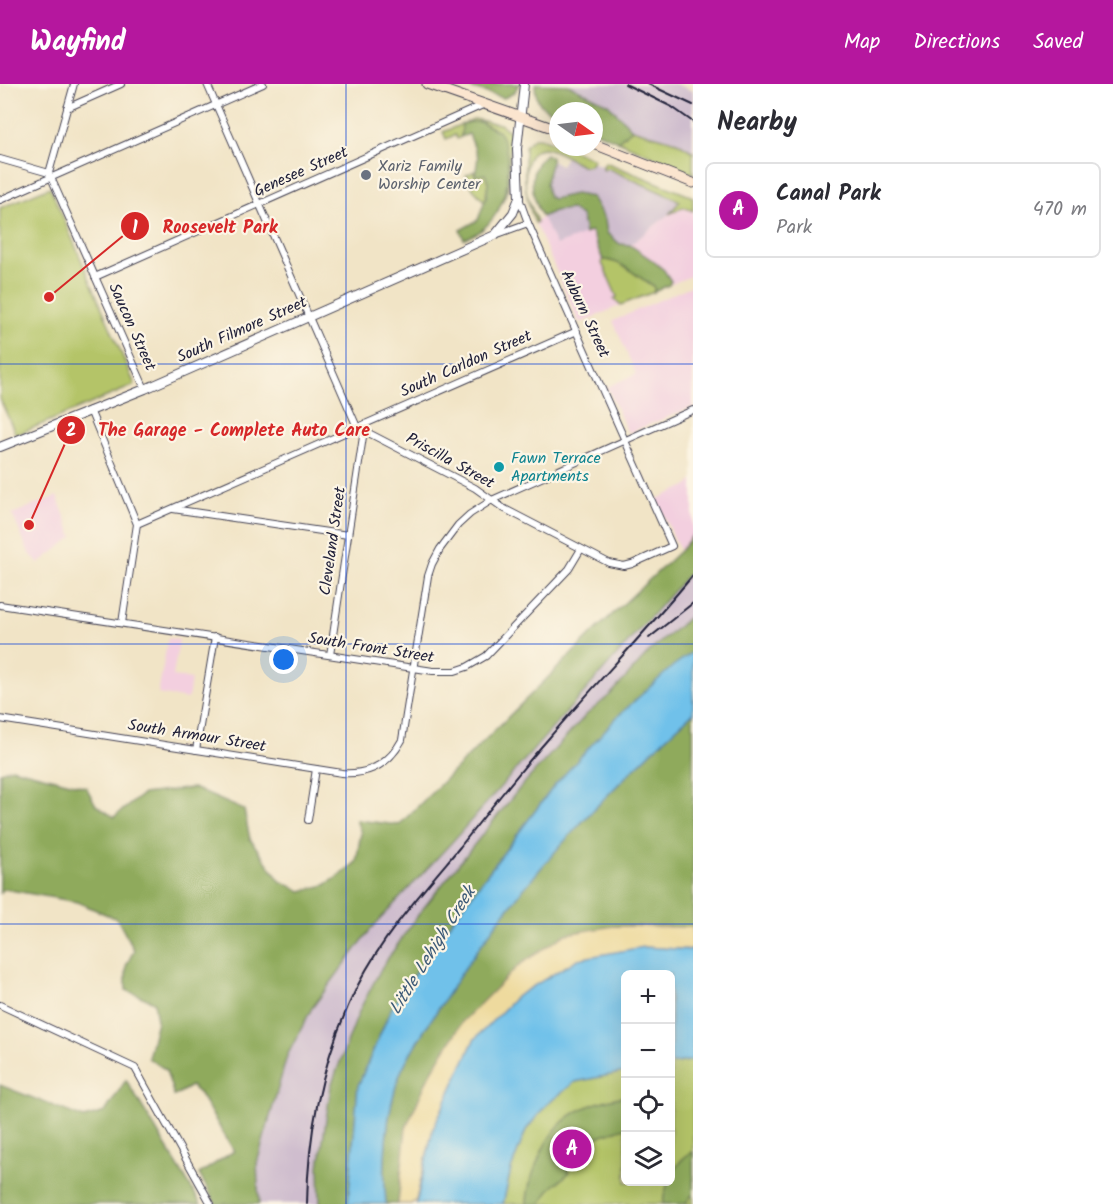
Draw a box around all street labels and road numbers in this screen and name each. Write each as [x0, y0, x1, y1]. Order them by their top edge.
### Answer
street label: Genesee Street [250, 140, 353, 204]
street label: Auburn Street [554, 266, 617, 363]
street label: Saucon Street [102, 279, 163, 376]
street label: South Filmore Street [173, 290, 312, 370]
street label: South Carldon Street [396, 323, 537, 404]
street label: Priscilla Street [401, 426, 500, 496]
street label: Cleveland Street [313, 484, 353, 597]
street label: South Front Street [306, 626, 437, 670]
street label: South Armour Street [126, 713, 269, 759]

